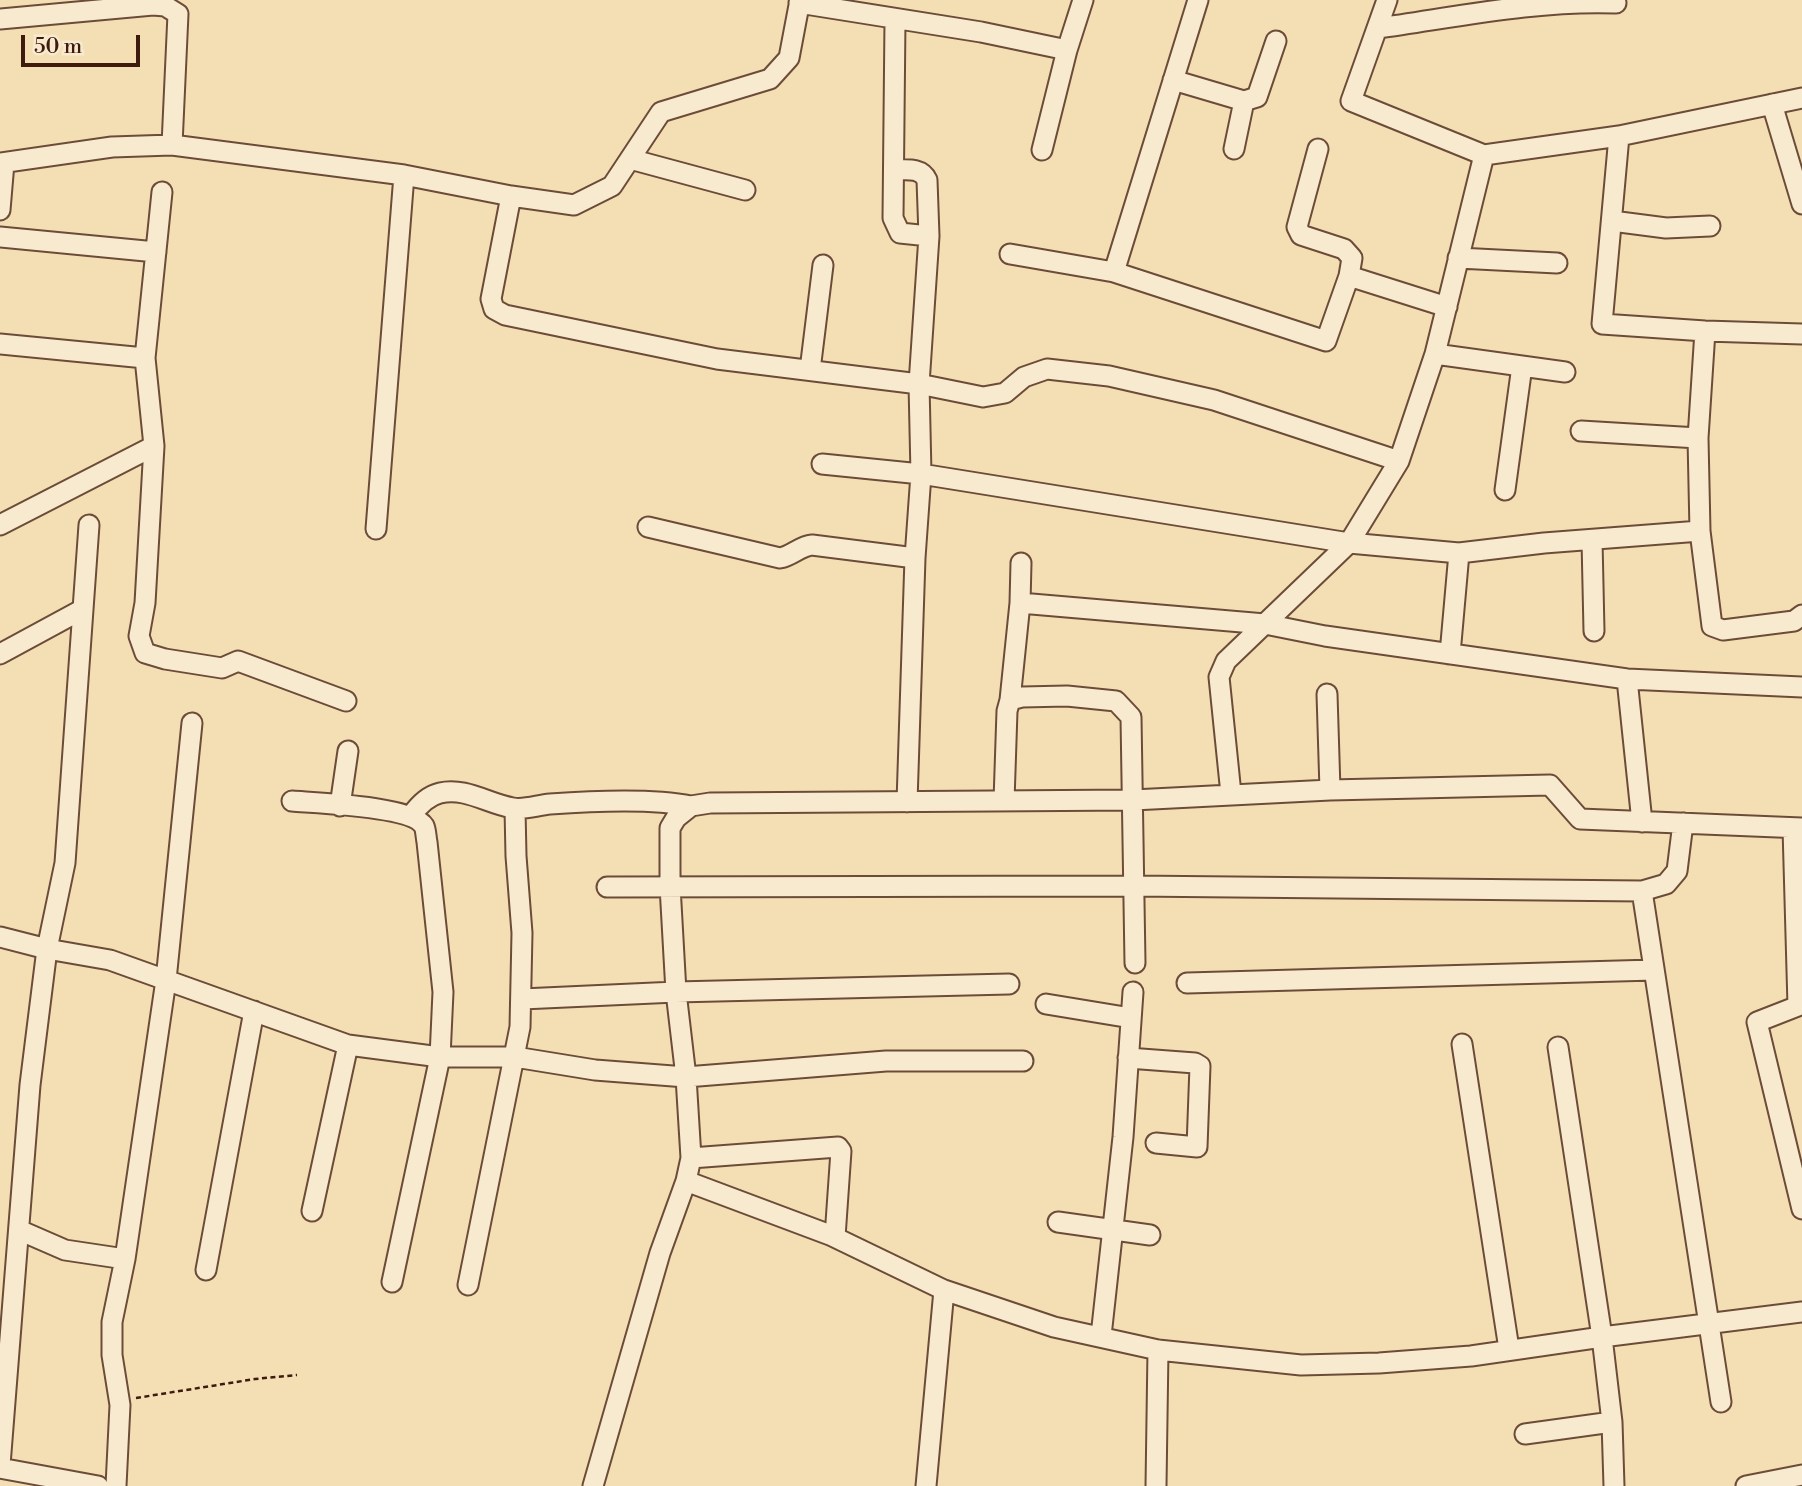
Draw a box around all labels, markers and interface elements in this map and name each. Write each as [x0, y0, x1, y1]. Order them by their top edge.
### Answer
scale bar [24, 21, 144, 65]
text: 50 m [34, 34, 82, 60]

